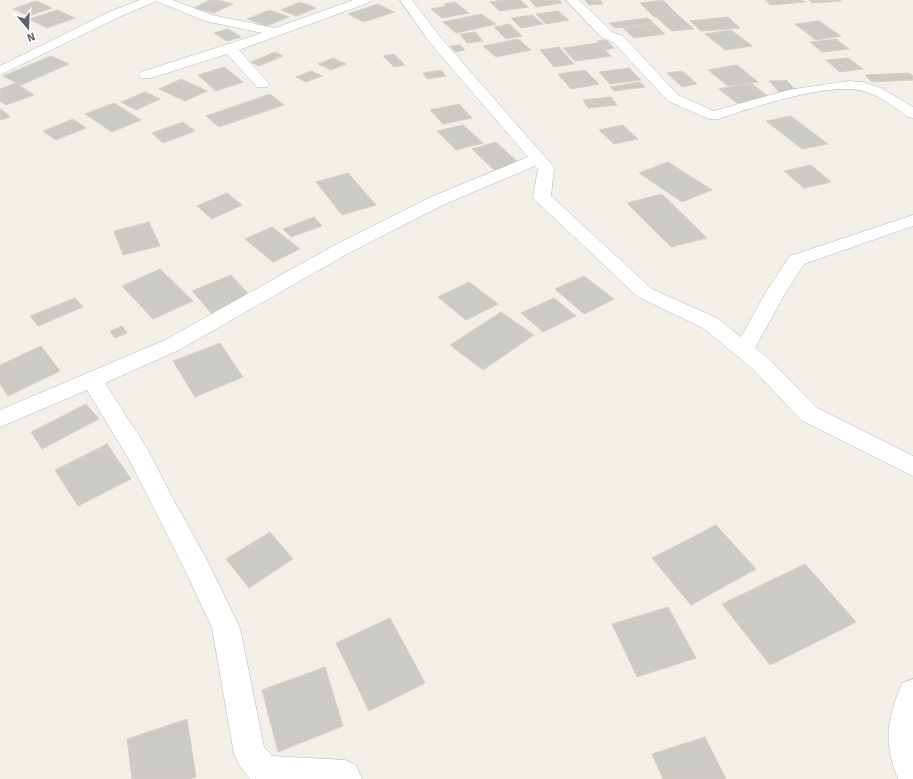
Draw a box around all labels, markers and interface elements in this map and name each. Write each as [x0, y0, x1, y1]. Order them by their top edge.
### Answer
north arrow [8, 8, 48, 48]
text: N [25, 30, 37, 44]

